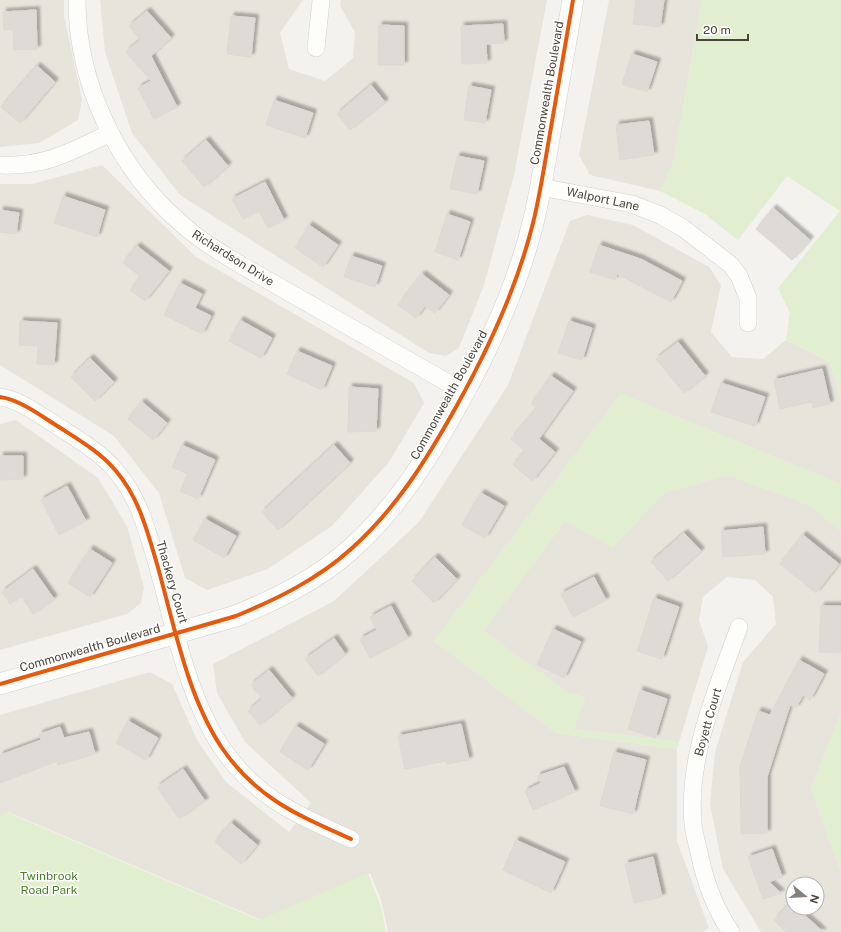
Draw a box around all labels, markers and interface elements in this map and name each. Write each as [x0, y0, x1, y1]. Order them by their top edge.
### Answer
scale bar [697, 16, 748, 42]
street label: Commonwealth Boulevard [527, 20, 567, 166]
text: 20 m [703, 23, 731, 37]
street label: Walport Lane [565, 184, 641, 214]
street label: Richardson Drive [189, 227, 277, 289]
street label: Commonwealth Boulevard [408, 328, 490, 462]
street label: Thackery Court [153, 539, 191, 625]
street label: Commonwealth Boulevard [18, 621, 162, 675]
street label: Boyett Court [692, 686, 725, 758]
park label: Twinbrook Road Park [20, 869, 78, 897]
north arrow [785, 876, 825, 916]
text: N [807, 893, 822, 905]

